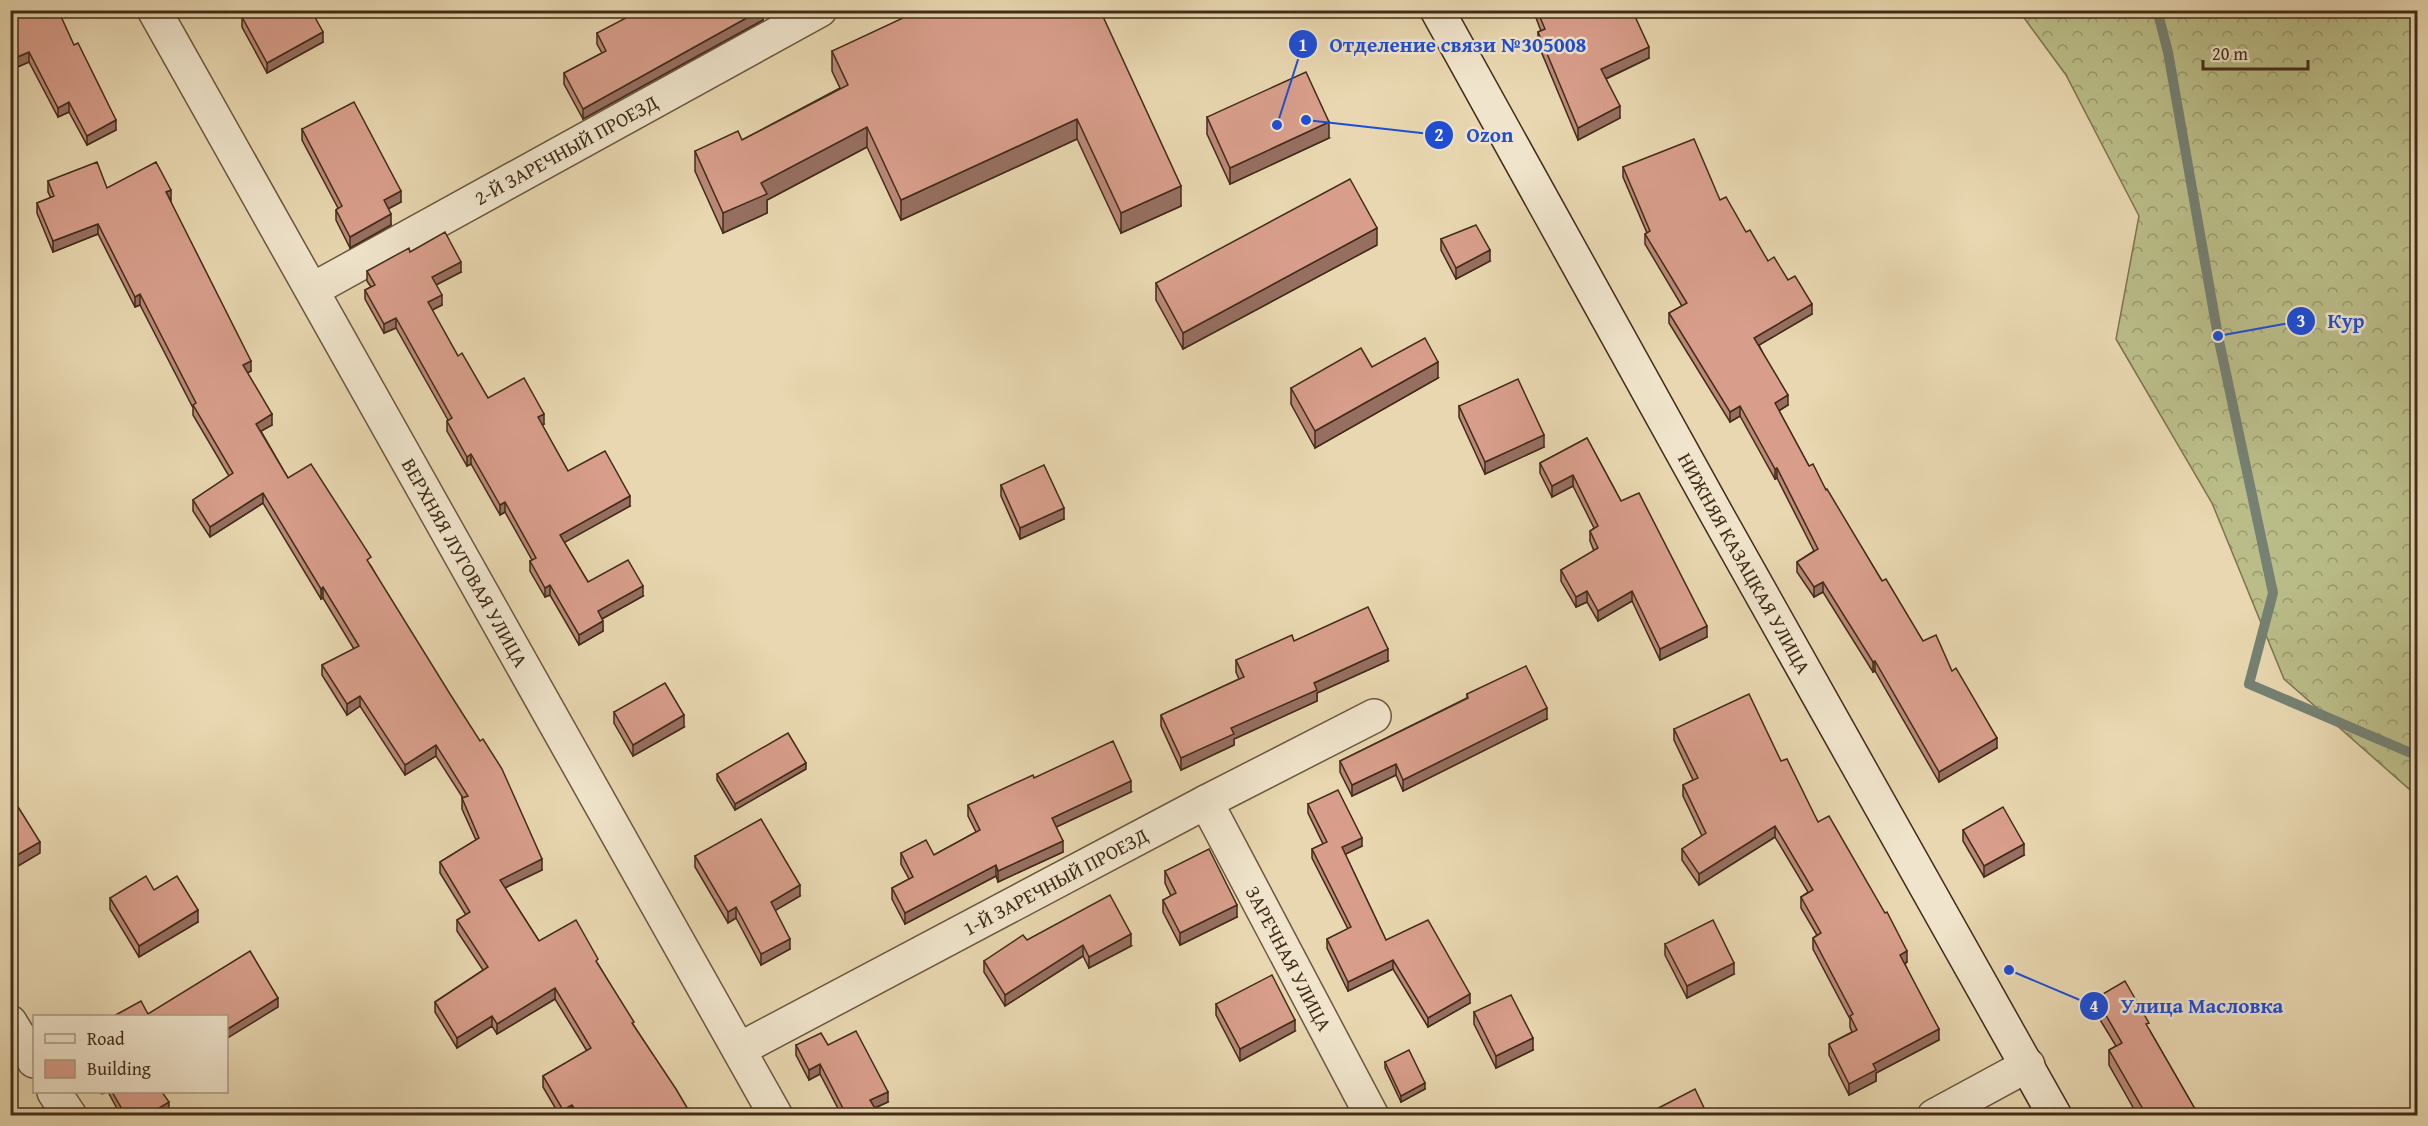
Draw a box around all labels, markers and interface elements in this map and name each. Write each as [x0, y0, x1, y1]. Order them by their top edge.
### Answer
callout: Отделение связи №305008 [1288, 25, 1598, 64]
text: Отделение связи №305008 [1330, 29, 1587, 60]
text: 1 [1298, 31, 1308, 58]
scale bar [2203, 33, 2308, 71]
text: 20 m [2212, 40, 2248, 67]
street label: 2-Й ЗАРЕЧНЫЙ ПРОЕЗД [469, 87, 663, 212]
callout: Ozon [1424, 115, 1525, 154]
text: Ozon [1467, 119, 1514, 150]
text: 2 [1434, 121, 1444, 148]
callout: Кур [2286, 301, 2377, 340]
text: Кур [2327, 305, 2365, 336]
text: 3 [2296, 307, 2306, 334]
street label: НИЖНЯЯ КАЗАЦКАЯ УЛИЦА [1671, 447, 1818, 679]
street label: ВЕРХНЯЯ ЛУГОВАЯ УЛИЦА [395, 453, 536, 672]
street label: 1-Й ЗАРЕЧНЫЙ ПРОЕЗД [958, 820, 1153, 942]
street label: ЗАРЕЧНАЯ УЛИЦА [1239, 880, 1340, 1036]
callout: Улица Масловка [2079, 987, 2295, 1026]
text: Улица Масловка [2121, 990, 2284, 1021]
text: 4 [2089, 992, 2099, 1019]
legend [33, 1015, 228, 1093]
text: Road [87, 1025, 125, 1052]
text: Building [87, 1055, 151, 1082]

